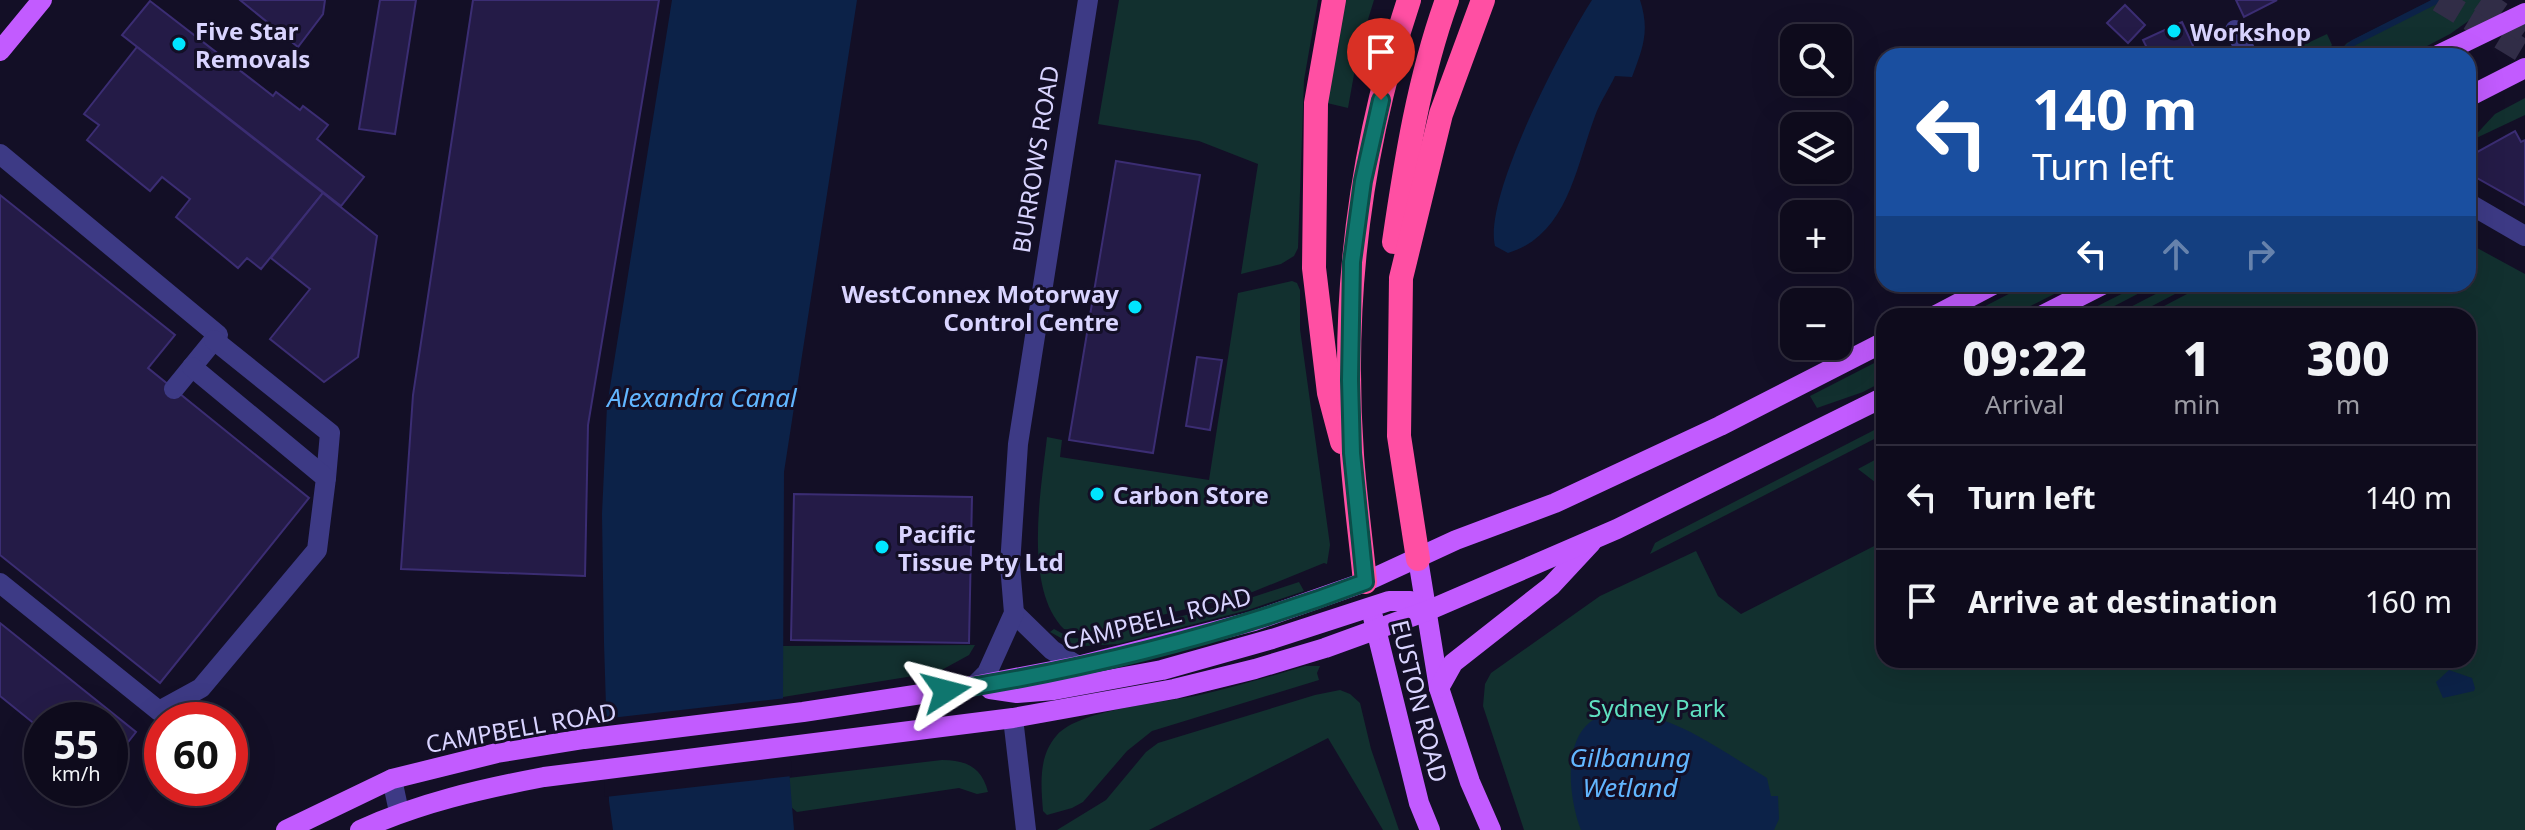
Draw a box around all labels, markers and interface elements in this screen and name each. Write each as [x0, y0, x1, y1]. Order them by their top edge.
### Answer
place label: Five Star Removals [195, 14, 310, 75]
place label: Workshop [2190, 15, 2311, 48]
pin [1347, 18, 1415, 100]
marker: Workshop [2165, 22, 2183, 40]
map controls [1780, 24, 1852, 360]
button: search [1780, 24, 1852, 96]
icon: arrive [1359, 30, 1403, 74]
marker: Five Star Removals [170, 35, 188, 53]
street label: BURROWS ROAD [1004, 63, 1066, 255]
text: 140 m [2032, 70, 2197, 146]
icon: left [1900, 80, 2004, 184]
button: layers [1780, 112, 1852, 184]
text: Turn left [2032, 142, 2174, 191]
button: + [1780, 200, 1852, 272]
icon: left [2070, 232, 2114, 276]
icon: ahead [2154, 232, 2198, 276]
icon: right [2238, 232, 2282, 276]
place label: WestConnex Motorway Control Centre [842, 277, 1119, 338]
button: − [1780, 288, 1852, 360]
marker: WestConnex Motorway Control Centre [1126, 298, 1144, 316]
text: 09:22 [1962, 325, 2087, 390]
text: 1 [2183, 325, 2211, 390]
text: 300 [2307, 325, 2390, 390]
water label: Alexandra Canal [605, 379, 798, 415]
text: Arrival [1985, 386, 2064, 422]
text: min [2173, 386, 2220, 422]
text: m [2336, 386, 2360, 422]
icon: left [1900, 475, 1944, 519]
text: Turn left [1968, 477, 2096, 518]
text: 140 m [2365, 477, 2452, 518]
place label: Carbon Store [1113, 478, 1269, 511]
marker: Carbon Store [1088, 485, 1106, 503]
place label: Pacific Tissue Pty Ltd [898, 517, 1064, 578]
marker: Pacific Tissue Pty Ltd [873, 538, 891, 556]
street label: CAMPBELL ROAD [1059, 579, 1255, 657]
icon: arrive [1900, 579, 1944, 623]
text: Arrive at destination [1968, 581, 2278, 622]
text: 160 m [2365, 581, 2452, 622]
street label: EUSTON ROAD [1384, 616, 1456, 786]
position arrow [904, 649, 988, 733]
park label: Sydney Park [1588, 691, 1726, 724]
street label: CAMPBELL ROAD [423, 694, 619, 760]
speed limit sign: 60 [144, 702, 248, 806]
text: 55 [53, 716, 99, 771]
water label: Gilbanung Wetland [1569, 739, 1691, 805]
text: km/h [51, 760, 101, 787]

